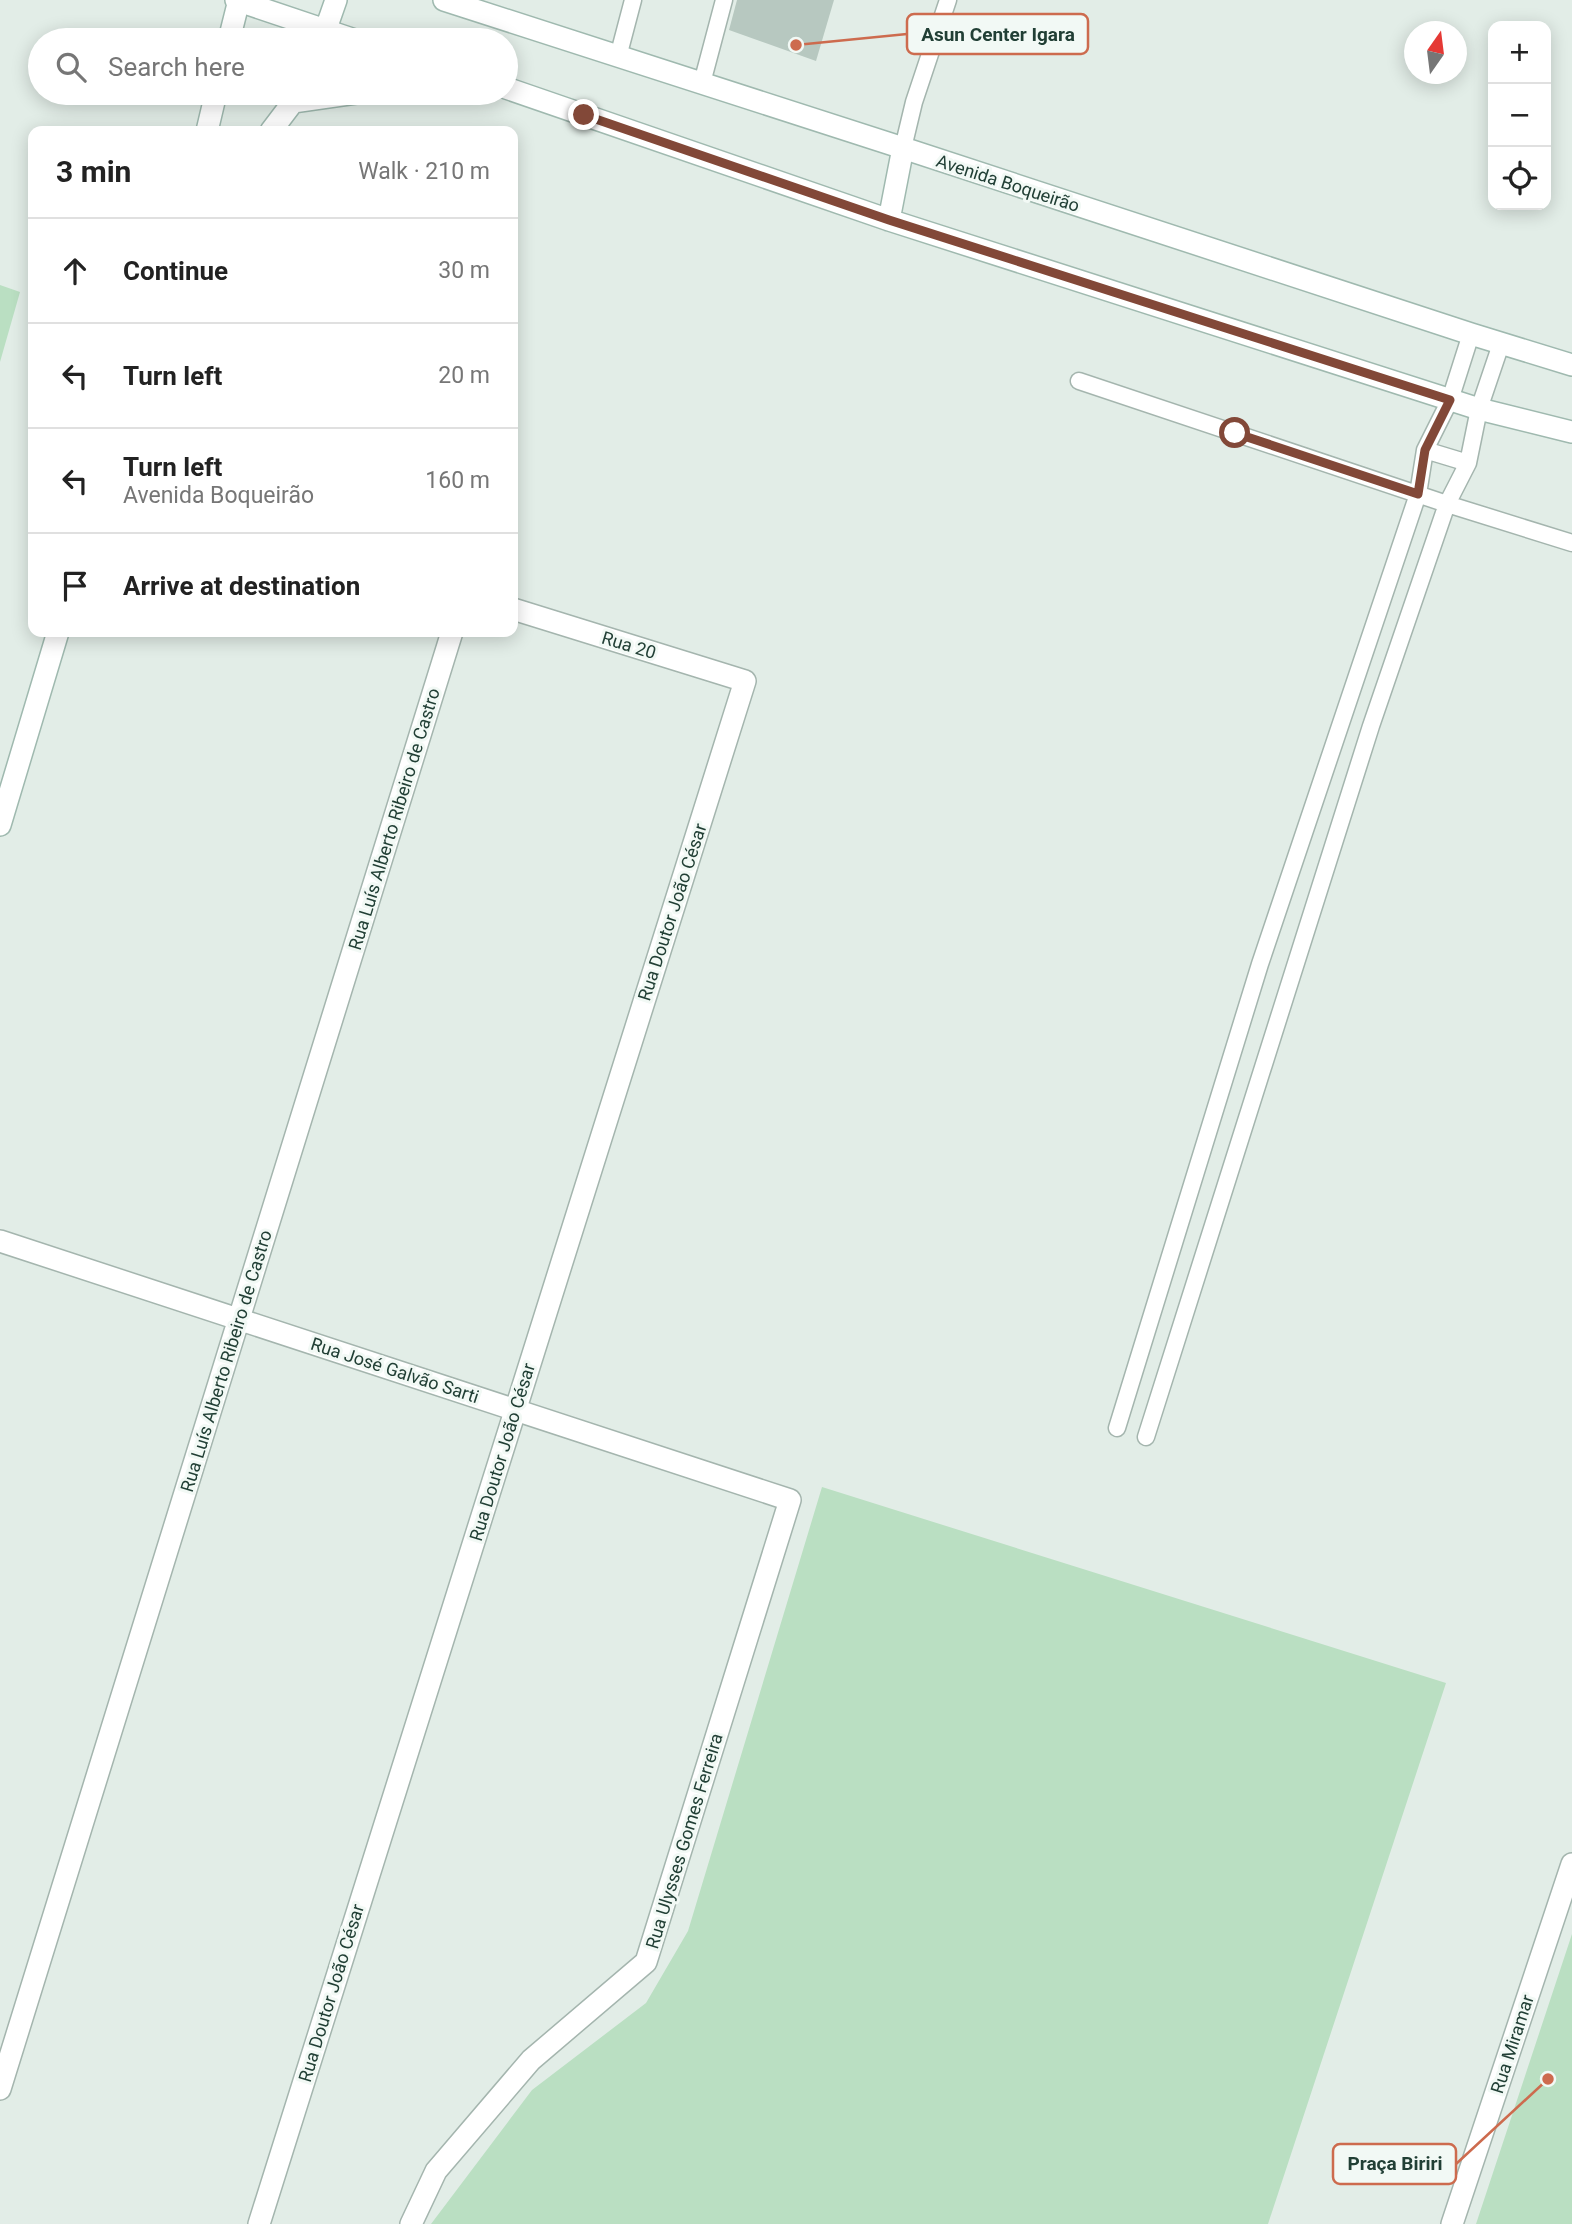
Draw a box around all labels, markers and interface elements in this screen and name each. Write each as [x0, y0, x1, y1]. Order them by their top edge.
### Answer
callout: Asun Center Igara [907, 14, 1088, 54]
north arrow [1404, 21, 1467, 84]
map controls [1488, 21, 1551, 210]
button: + [1488, 21, 1551, 84]
text: Asun Center Igara [921, 23, 1075, 46]
search box [28, 28, 518, 105]
icon: search [52, 48, 90, 86]
text: Search here [108, 52, 245, 82]
button: − [1488, 84, 1551, 147]
route end [568, 99, 599, 130]
button: locate [1488, 147, 1551, 210]
street label: Avenida Boqueirão [934, 150, 1082, 216]
text: 3 min [56, 154, 131, 189]
text: Walk · 210 m [358, 158, 490, 185]
icon: ahead [56, 252, 94, 290]
text: Continue [123, 256, 228, 286]
text: 30 m [438, 257, 490, 284]
icon: left [56, 357, 94, 395]
text: Turn left [123, 361, 222, 391]
text: 20 m [438, 362, 490, 389]
route start [1219, 417, 1250, 448]
text: Turn left [123, 452, 222, 482]
icon: left [56, 462, 94, 500]
text: 160 m [425, 467, 490, 494]
text: Avenida Boqueirão [123, 482, 314, 509]
icon: arrive [56, 567, 94, 605]
text: Arrive at destination [123, 571, 360, 601]
street label: Rua 20 [599, 627, 659, 663]
street label: Rua Luís Alberto Ribeiro de Castro [344, 686, 444, 952]
street label: Rua Doutor João César [633, 821, 711, 1003]
street label: Rua Luís Alberto Ribeiro de Castro [176, 1228, 276, 1494]
street label: Rua José Galvão Sarti [308, 1333, 482, 1407]
street label: Rua Doutor João César [465, 1360, 539, 1544]
street label: Rua Ulysses Gomes Ferreira [641, 1731, 727, 1951]
street label: Rua Doutor João César [294, 1901, 368, 2085]
street label: Rua Miramar [1486, 1992, 1538, 2096]
callout: Praça Biriri [1333, 2144, 1456, 2184]
text: Praça Biriri [1348, 2152, 1442, 2175]

